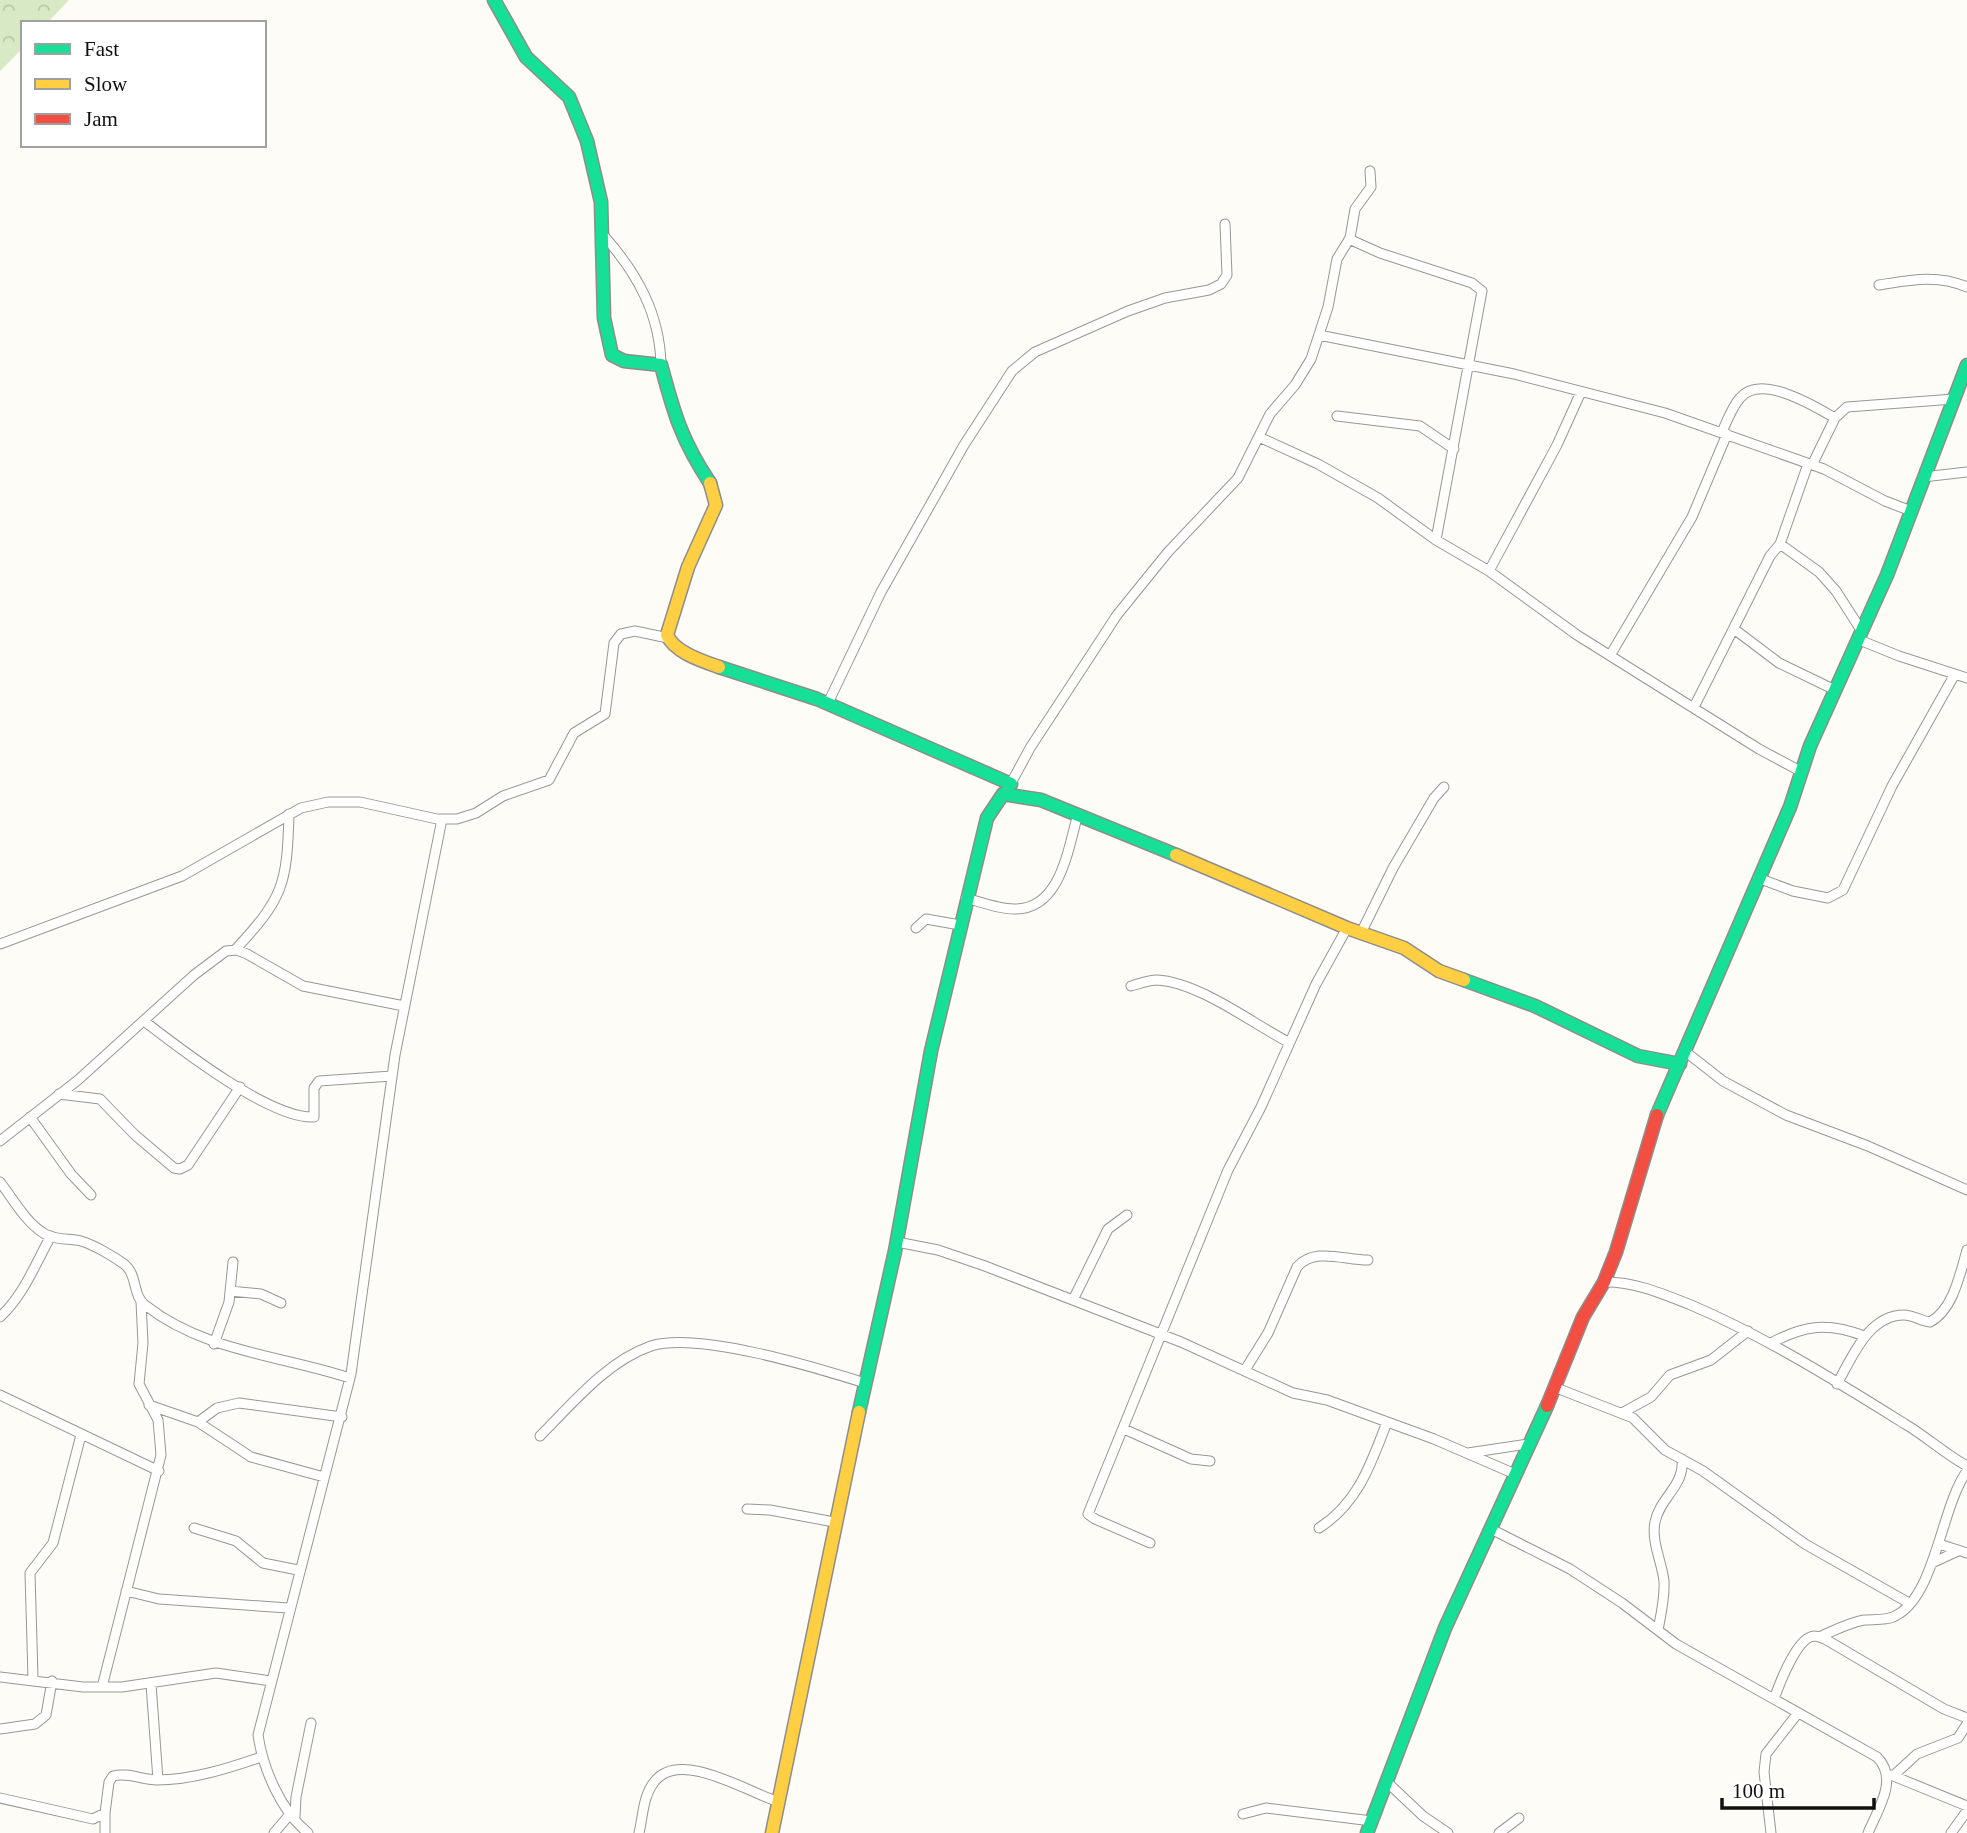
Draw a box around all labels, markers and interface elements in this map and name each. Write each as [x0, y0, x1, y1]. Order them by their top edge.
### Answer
legend [21, 21, 266, 147]
text: Fast [84, 37, 119, 61]
text: Slow [84, 72, 128, 96]
text: Jam [84, 107, 118, 131]
scale bar [1722, 1766, 1874, 1810]
text: 100 m [1732, 1779, 1785, 1803]

